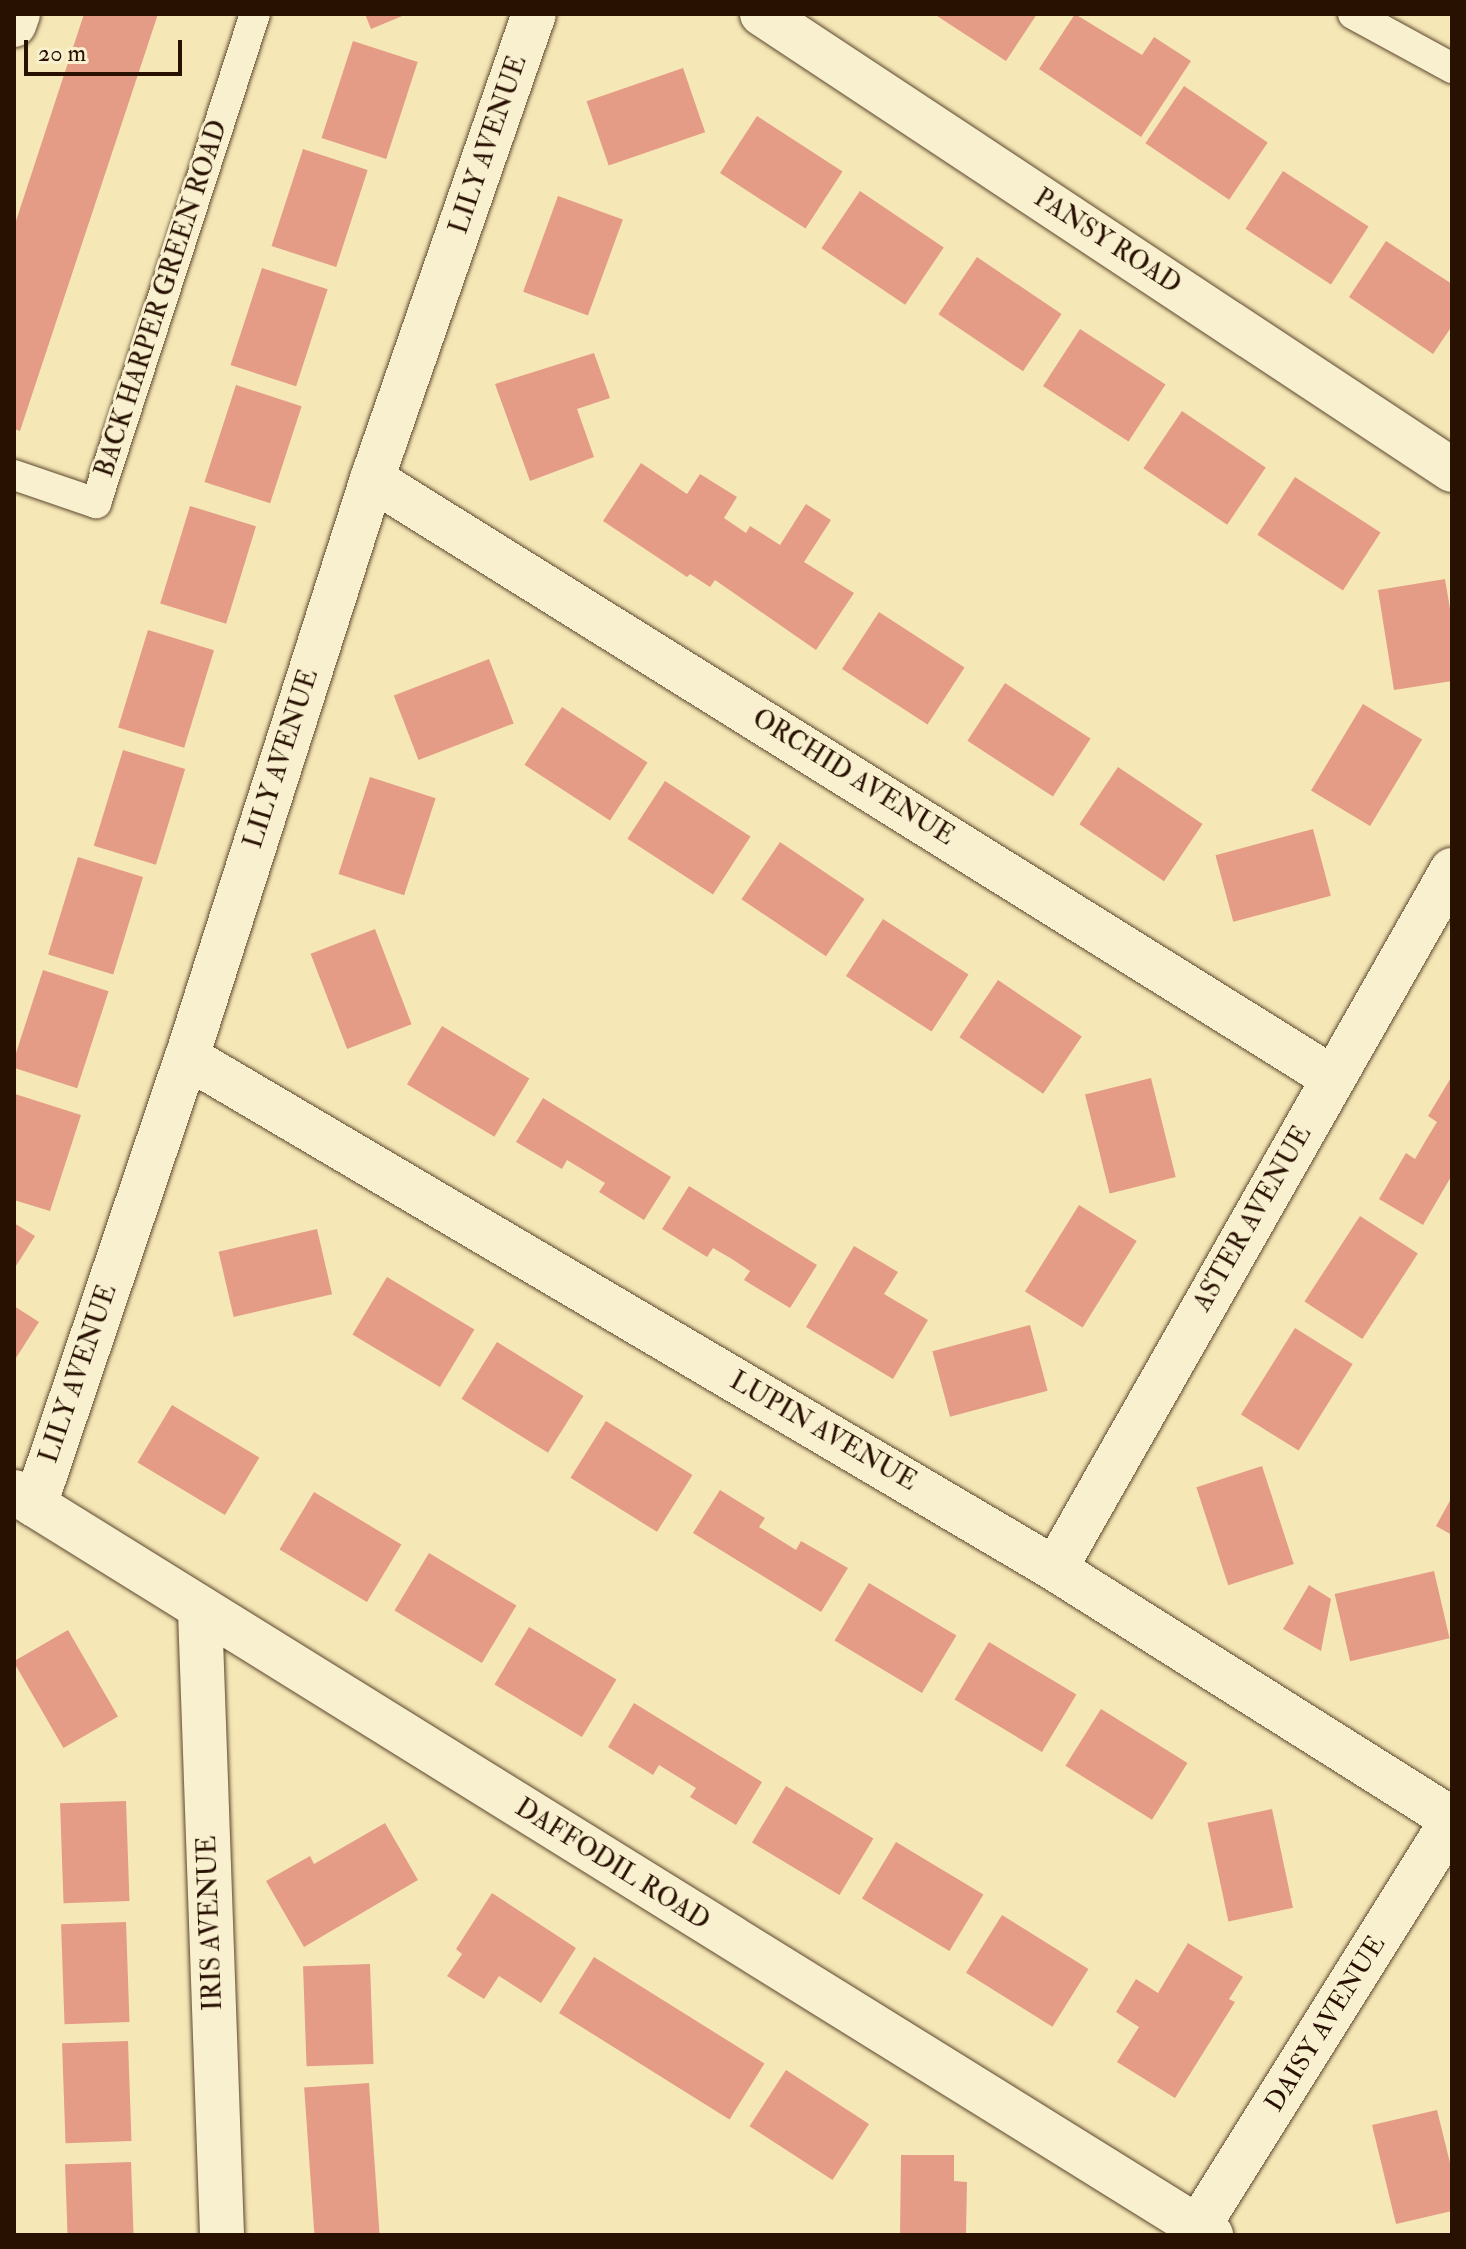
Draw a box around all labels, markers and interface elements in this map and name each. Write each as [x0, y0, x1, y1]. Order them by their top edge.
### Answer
scale bar [28, 24, 186, 74]
text: 20 m [38, 38, 86, 69]
street label: LILY AVENUE [444, 52, 534, 238]
street label: BACK HARPER GREEN ROAD [89, 117, 235, 481]
street label: PANSY ROAD [1028, 183, 1186, 301]
street label: LILY AVENUE [238, 666, 326, 852]
street label: ORCHID AVENUE [746, 703, 960, 853]
street label: ASTER AVENUE [1187, 1121, 1319, 1317]
street label: LILY AVENUE [34, 1281, 124, 1467]
street label: LUPIN AVENUE [724, 1366, 922, 1498]
street label: DAFFODIL ROAD [509, 1793, 715, 1937]
street label: IRIS AVENUE [192, 1835, 230, 2011]
street label: DAISY AVENUE [1259, 1930, 1393, 2118]

